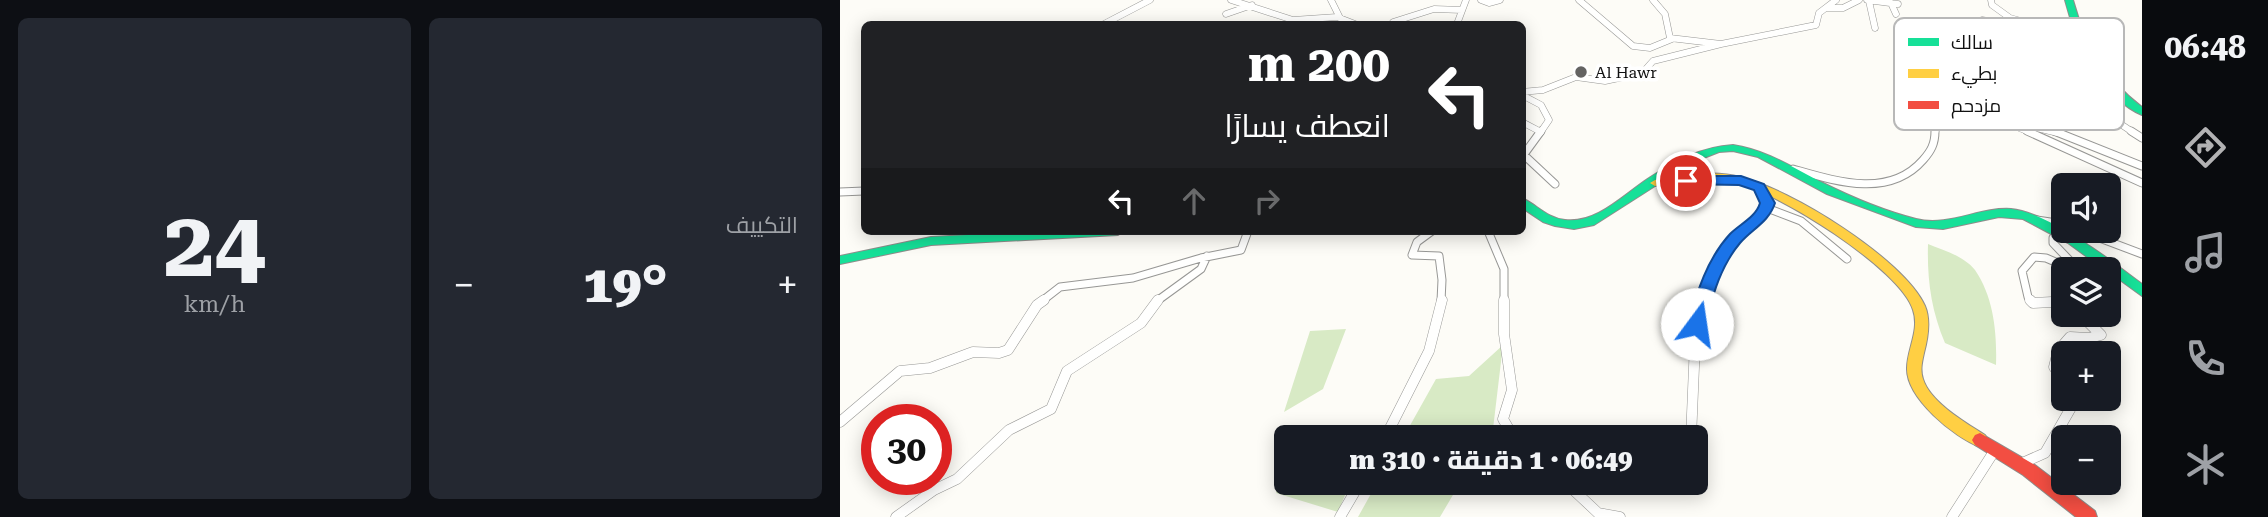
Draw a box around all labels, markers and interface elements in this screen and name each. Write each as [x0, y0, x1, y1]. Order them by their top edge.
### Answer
legend [1894, 18, 2124, 130]
text: 06:48 [2164, 28, 2246, 66]
text: سالك [1951, 31, 1993, 54]
text: 200 m [1248, 36, 1390, 93]
icon: left [1414, 49, 1505, 140]
text: بطيء [1951, 62, 1997, 88]
place label: Al Hawr [1595, 63, 1657, 82]
marker: Al Hawr [1573, 64, 1589, 80]
text: مزدحم [1951, 94, 2001, 119]
text: انعطف يسارًا [1224, 107, 1390, 145]
icon: directions [2181, 123, 2230, 172]
pin [1656, 151, 1716, 211]
icon: arrive [1667, 162, 1705, 200]
map controls [2051, 173, 2121, 495]
button: sound [2051, 173, 2121, 243]
icon: left [1102, 182, 1140, 220]
icon: ahead [1175, 182, 1213, 220]
icon: right [1248, 182, 1286, 220]
text: 24 [164, 192, 265, 298]
text: التكييف [726, 212, 798, 239]
icon: music [2181, 228, 2230, 277]
text: 19° [583, 254, 668, 315]
button: layers [2051, 257, 2121, 327]
text: − [453, 263, 474, 307]
text: + [777, 263, 798, 307]
position arrow [1660, 287, 1734, 361]
text: km/h [184, 291, 245, 318]
icon: phone [2181, 334, 2230, 383]
button: + [2051, 341, 2121, 411]
speed limit sign: 30 [861, 404, 952, 495]
button: − [2051, 425, 2121, 495]
icon: climate [2181, 440, 2230, 489]
text: 06:49 · 1 دقيقة · 310 m [1350, 445, 1632, 475]

